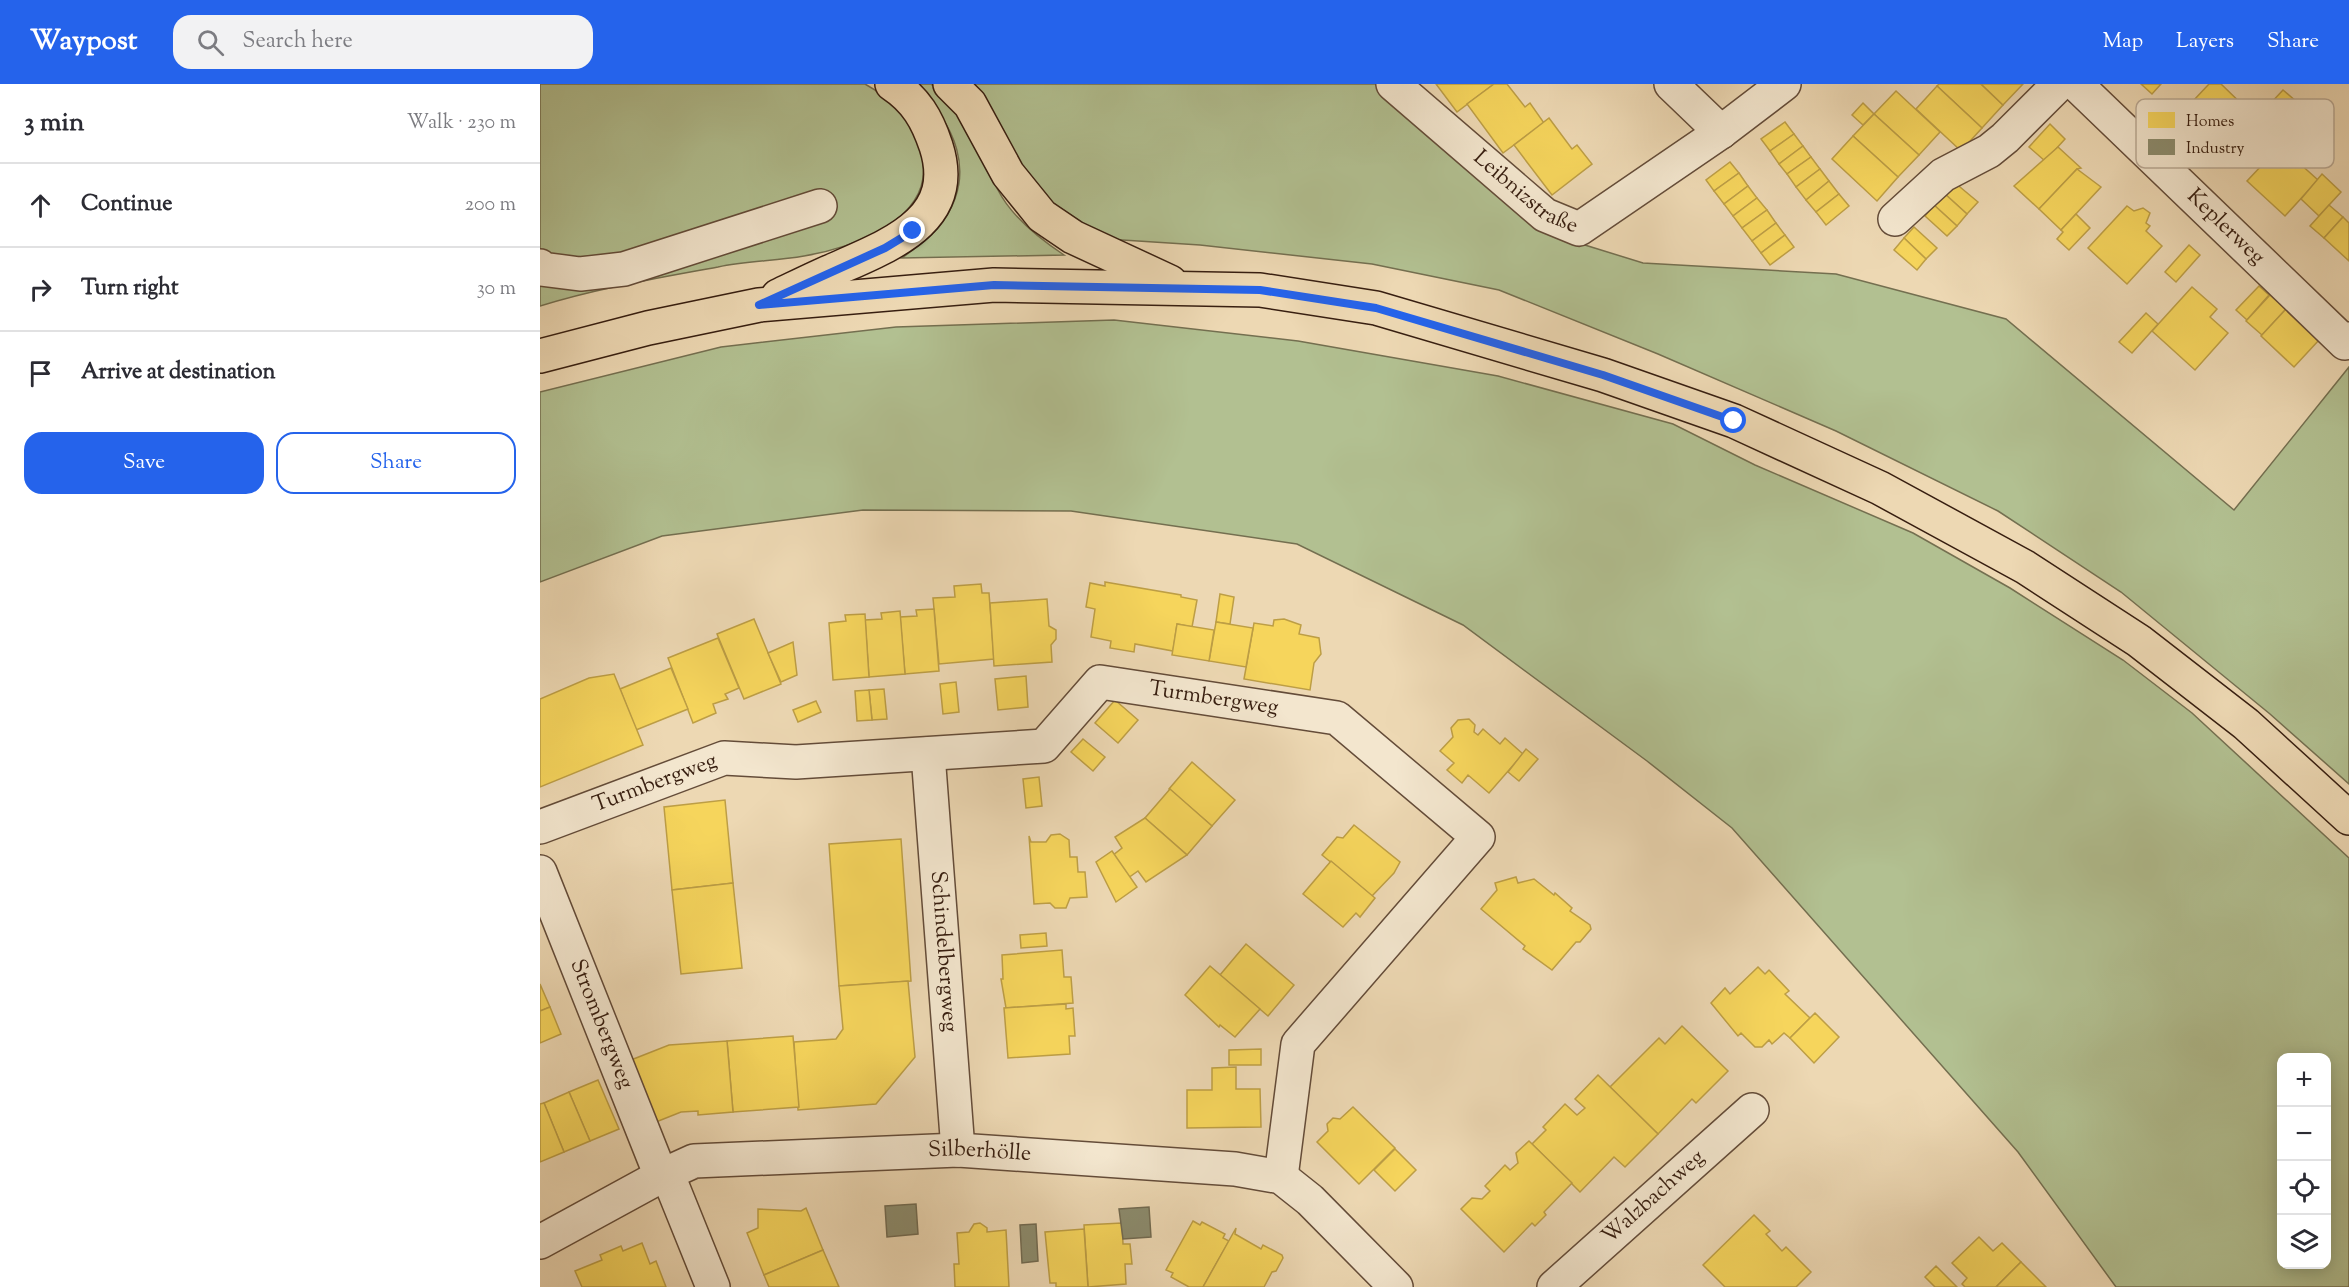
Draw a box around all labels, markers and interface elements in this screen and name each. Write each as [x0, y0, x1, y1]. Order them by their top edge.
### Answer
search box [173, 15, 593, 69]
text: Waypost [30, 22, 137, 62]
icon: search [194, 26, 227, 59]
text: Search here [242, 26, 353, 58]
text: Map [2103, 27, 2143, 57]
text: Layers [2176, 27, 2234, 57]
text: Share [2267, 27, 2319, 57]
legend [2136, 99, 2334, 168]
text: 3 min [24, 105, 84, 142]
text: Walk · 230 m [407, 109, 516, 138]
text: Homes [2186, 111, 2234, 134]
text: Industry [2186, 138, 2244, 161]
street label: Leibnizstraße [1465, 143, 1583, 243]
street label: Keplerweg [2179, 182, 2272, 273]
icon: ahead [24, 189, 57, 222]
text: Continue [81, 189, 172, 221]
text: 200 m [465, 191, 516, 220]
route end [899, 217, 925, 243]
icon: right [24, 273, 57, 306]
text: Turn right [81, 273, 178, 305]
text: 30 m [477, 275, 516, 304]
icon: arrive [24, 357, 57, 390]
text: Arrive at destination [81, 357, 276, 389]
route start [1720, 407, 1746, 433]
button: Save [24, 432, 264, 494]
button: Share [276, 432, 516, 494]
street label: Turmbergweg [1147, 674, 1281, 725]
street label: Turmbergweg [588, 746, 722, 822]
street label: Schindelbergweg [921, 870, 965, 1034]
street label: Strombergweg [560, 955, 641, 1094]
map controls [2277, 1053, 2331, 1269]
button: + [2277, 1053, 2331, 1107]
button: − [2277, 1107, 2331, 1161]
street label: Silberhölle [928, 1134, 1032, 1171]
street label: Walzbachweg [1595, 1143, 1713, 1253]
button: locate [2277, 1161, 2331, 1215]
button: layers [2277, 1215, 2331, 1269]

